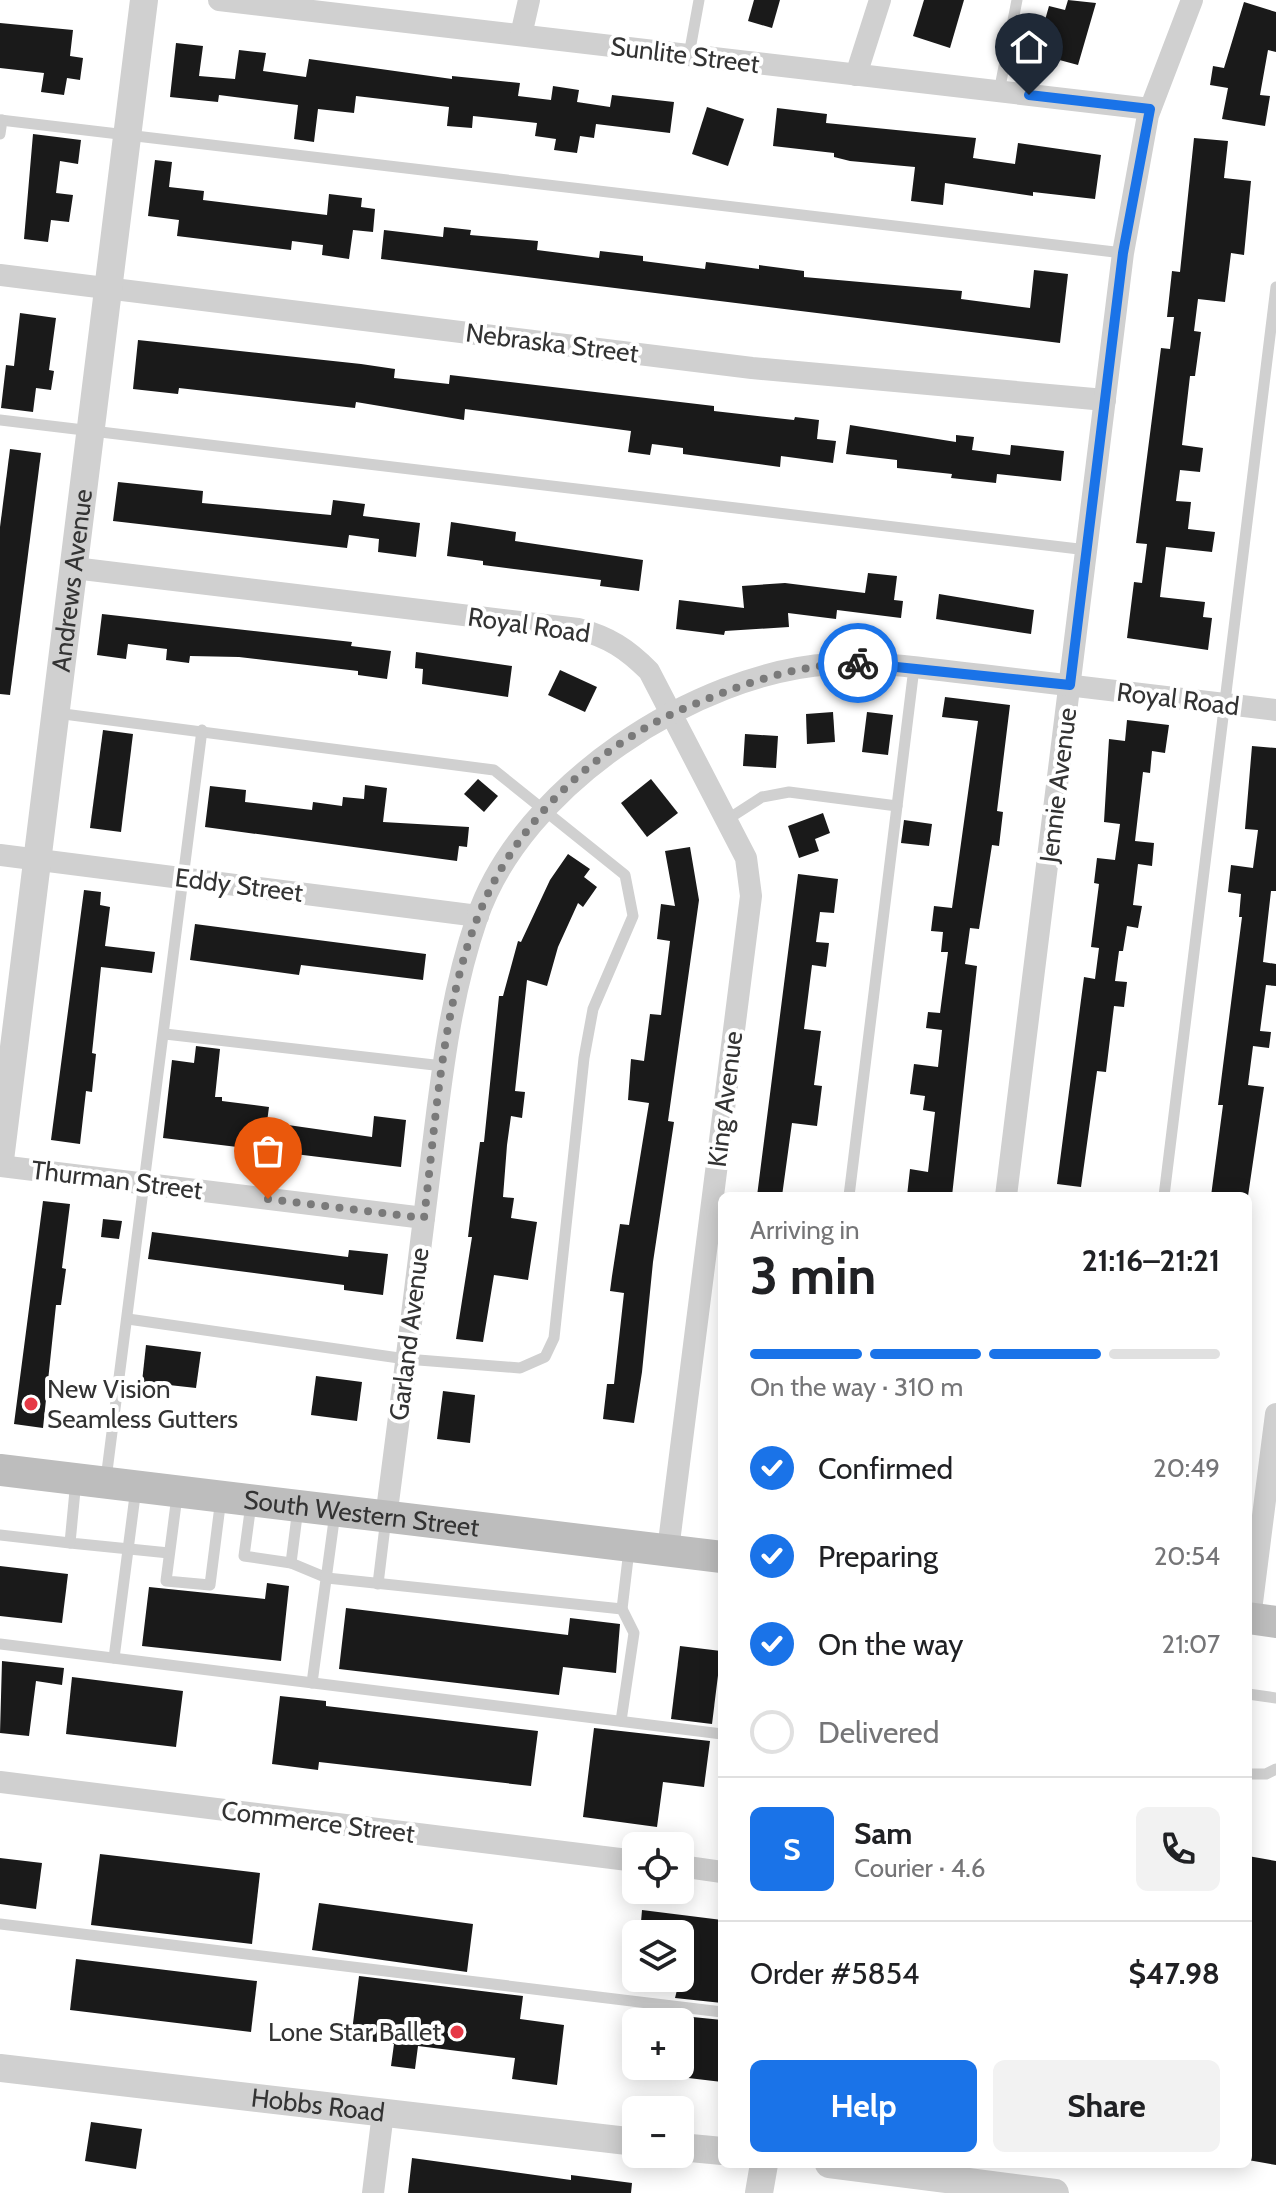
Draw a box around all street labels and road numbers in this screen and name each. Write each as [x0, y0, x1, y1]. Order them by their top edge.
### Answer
street label: Sunlite Street [609, 30, 761, 80]
street label: Nebraska Street [464, 317, 640, 369]
street label: Andrews Avenue [45, 487, 99, 674]
street label: Royal Road [466, 601, 592, 649]
street label: Royal Road [1115, 676, 1241, 722]
street label: Jennie Avenue [1033, 706, 1083, 865]
street label: Eddy Street [173, 861, 305, 909]
street label: King Avenue [701, 1029, 749, 1169]
street label: Thurman Street [30, 1154, 205, 1206]
street label: Garland Avenue [383, 1246, 435, 1422]
street label: South Western Street [242, 1483, 481, 1544]
street label: Commerce Street [220, 1794, 417, 1850]
street label: Hobbs Road [249, 2081, 386, 2129]

